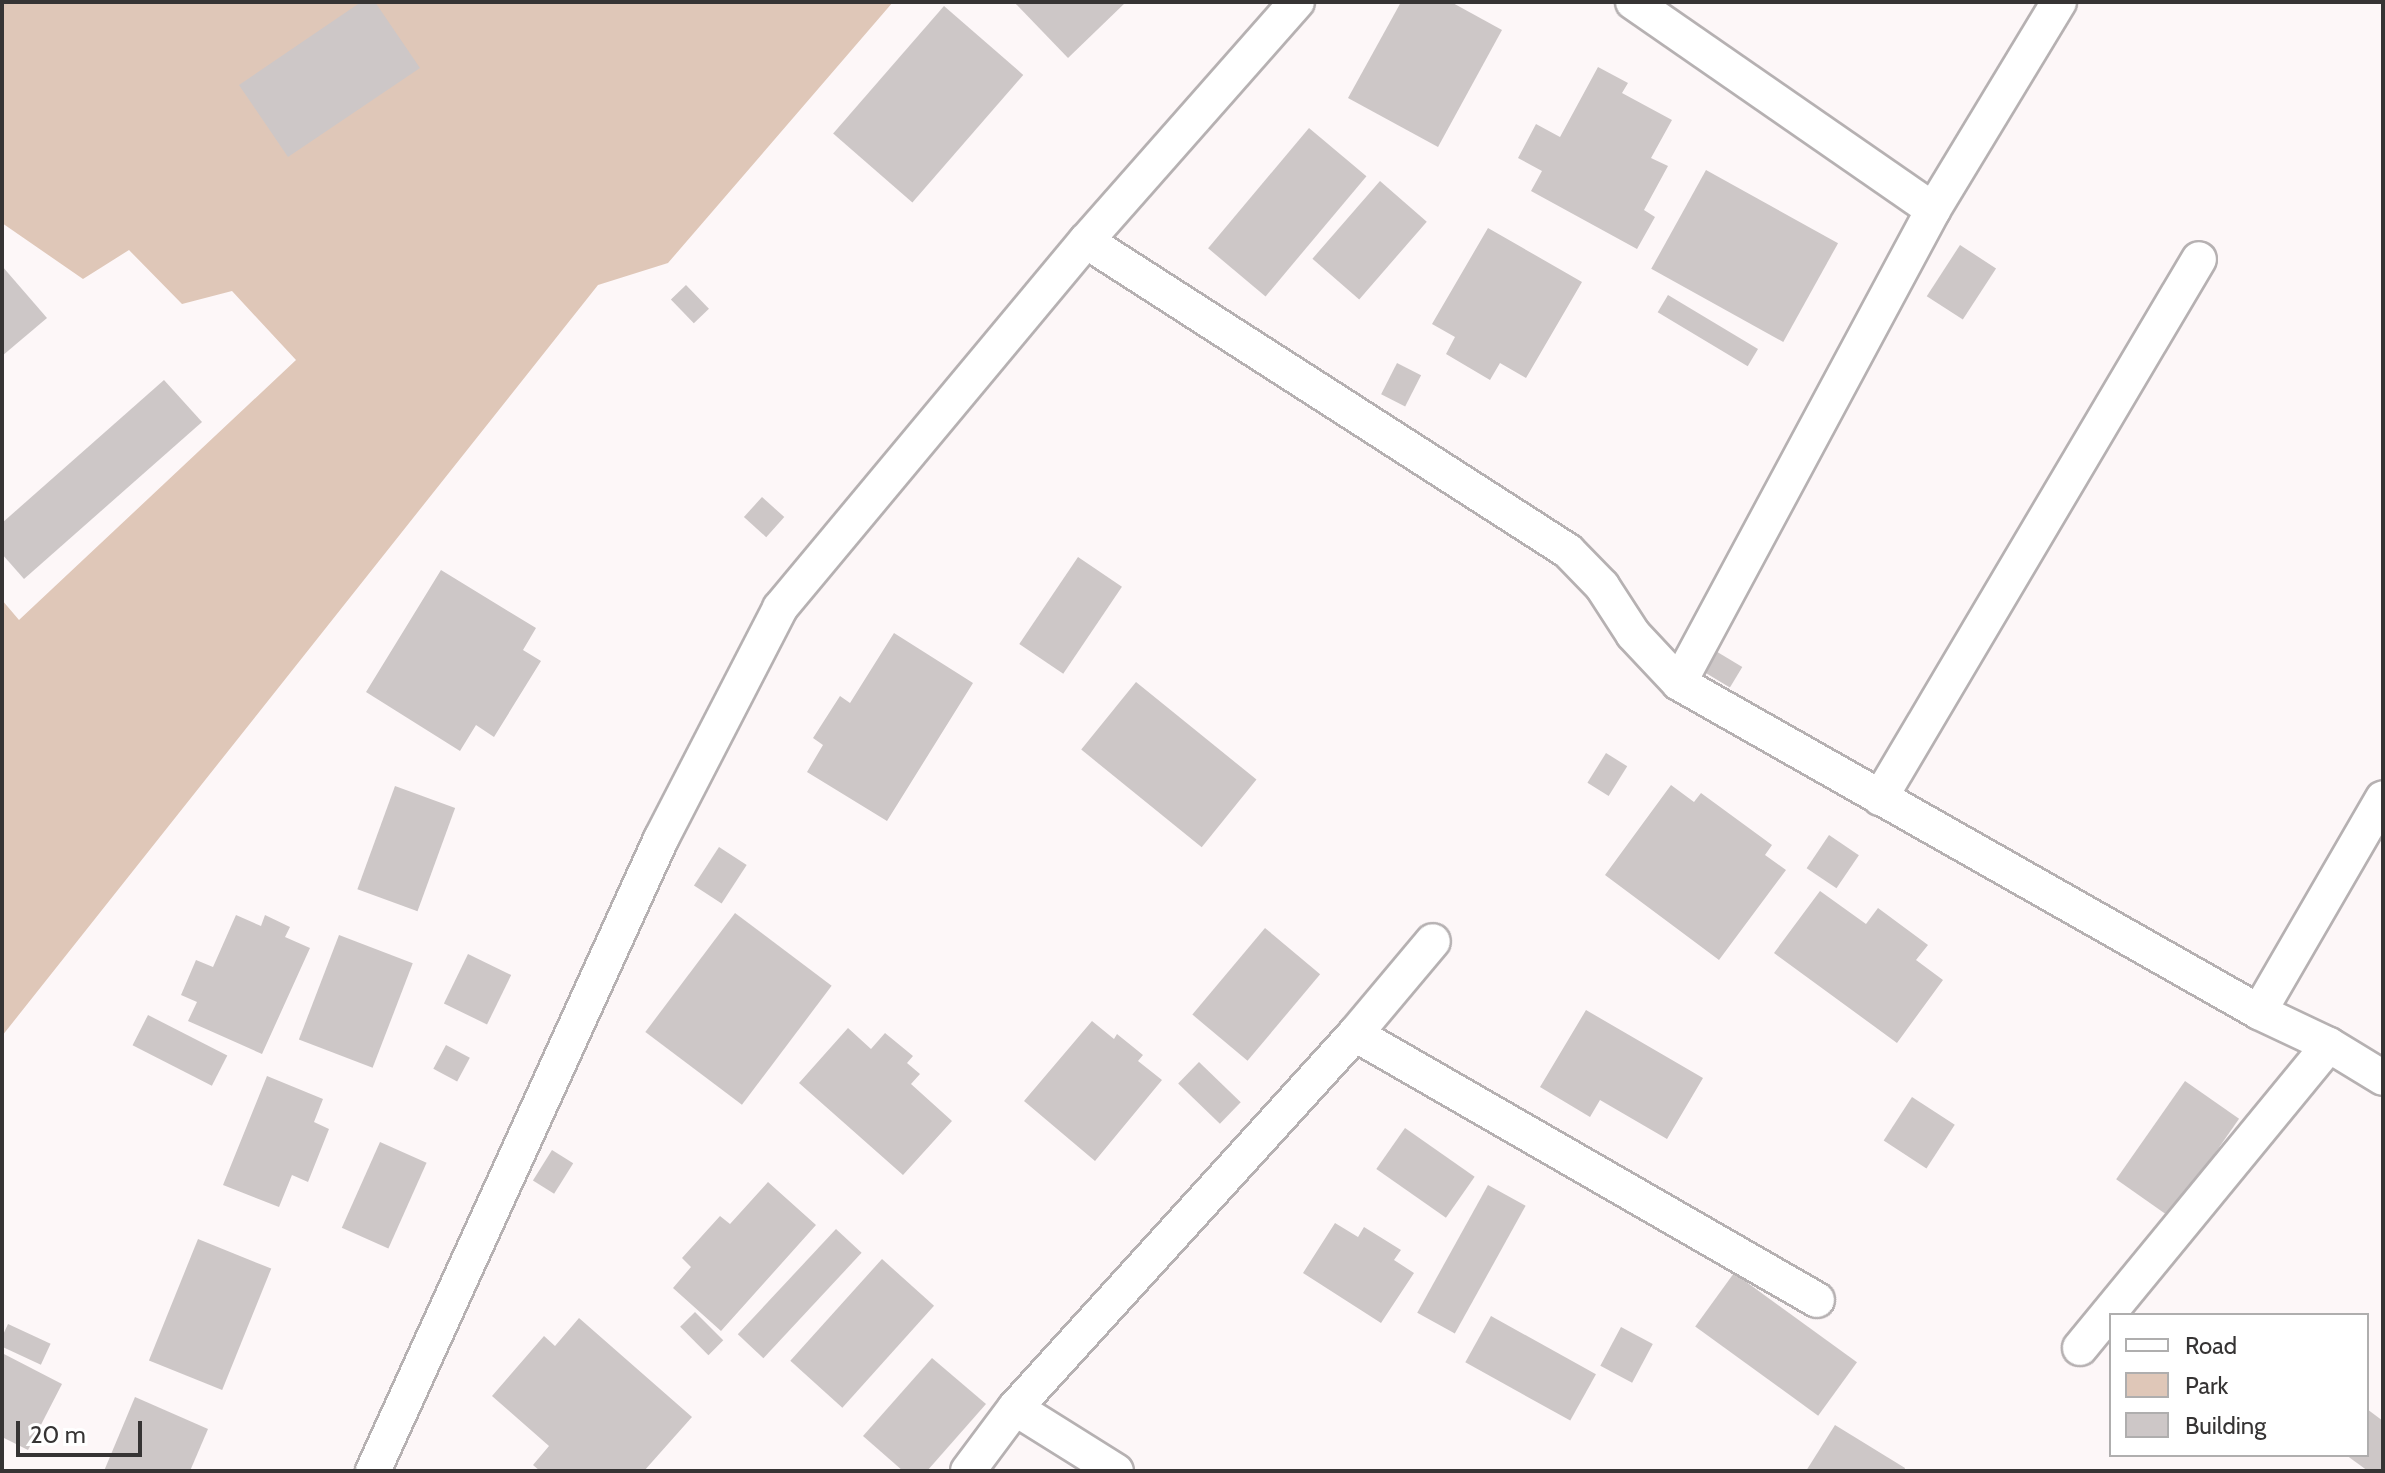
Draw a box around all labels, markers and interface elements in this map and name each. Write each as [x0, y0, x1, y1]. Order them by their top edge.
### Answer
legend [2109, 1313, 2369, 1457]
text: Road [2185, 1331, 2237, 1360]
text: Park [2185, 1371, 2228, 1400]
scale bar [20, 1405, 146, 1455]
text: Building [2185, 1411, 2266, 1440]
text: 20 m [30, 1420, 86, 1449]

